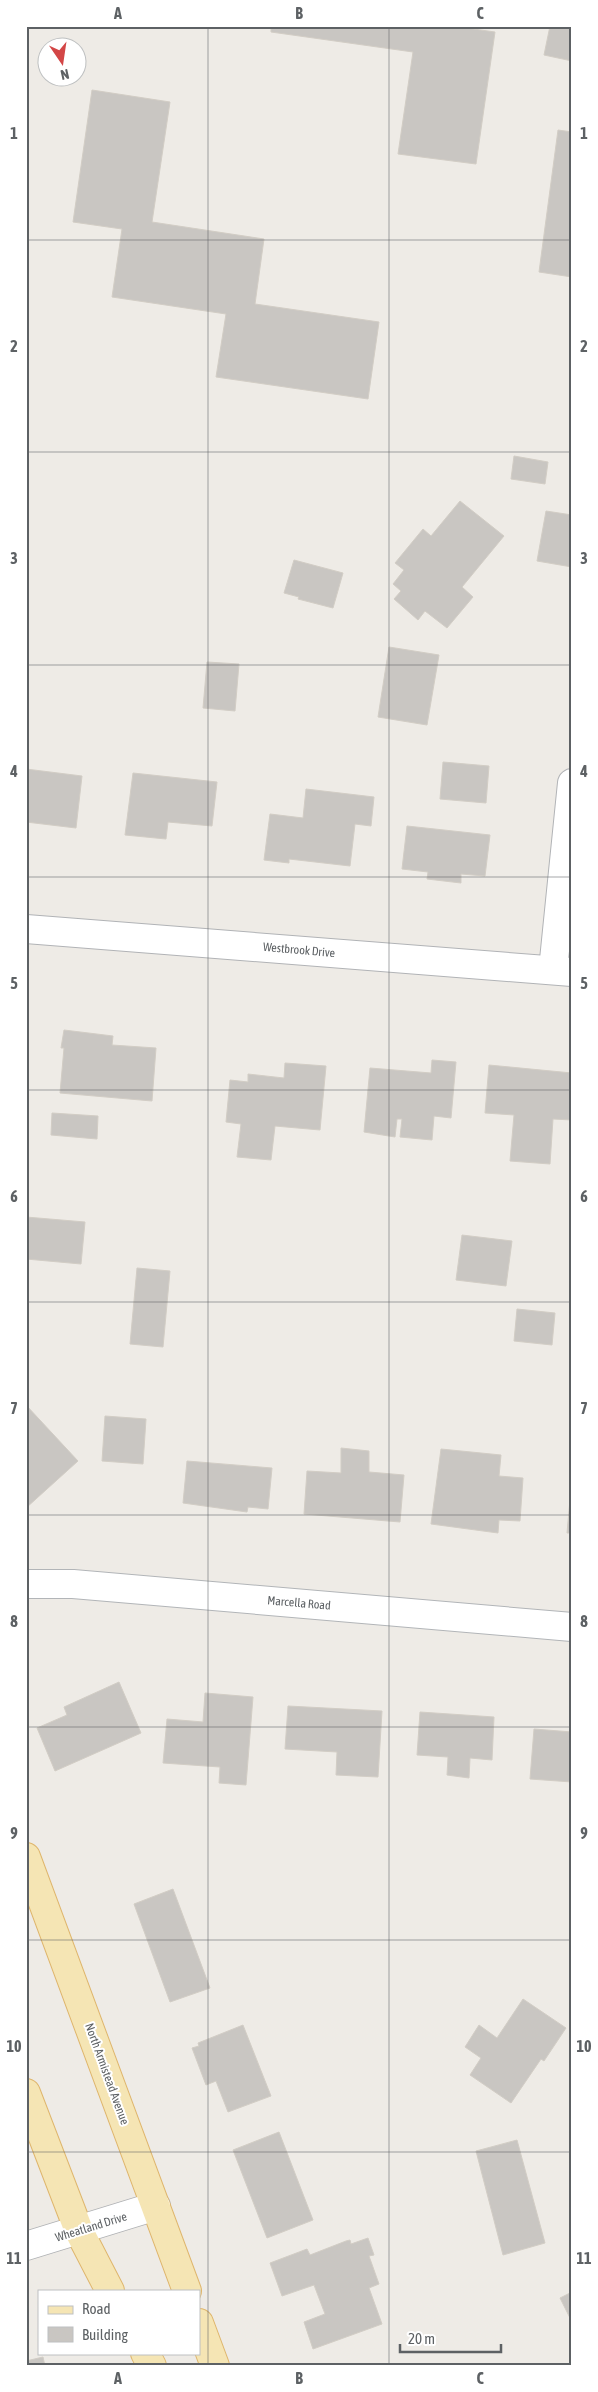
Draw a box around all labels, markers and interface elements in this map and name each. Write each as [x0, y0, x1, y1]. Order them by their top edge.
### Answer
text: A [113, 4, 122, 22]
text: B [295, 4, 303, 22]
text: C [476, 4, 484, 22]
north arrow [38, 38, 88, 88]
text: N [59, 66, 71, 83]
text: 1 [10, 124, 18, 142]
text: 1 [580, 124, 588, 142]
text: 2 [10, 337, 18, 355]
text: 2 [580, 337, 588, 355]
text: 3 [10, 549, 18, 567]
text: 3 [580, 549, 588, 567]
text: 4 [9, 762, 18, 780]
text: 4 [579, 762, 588, 780]
street label: Westbrook Drive [262, 940, 336, 960]
text: 5 [10, 974, 18, 992]
text: 5 [580, 974, 588, 992]
text: 6 [10, 1187, 18, 1205]
text: 6 [580, 1187, 588, 1205]
text: 7 [10, 1399, 18, 1417]
text: 7 [580, 1399, 588, 1417]
street label: Marcella Road [267, 1593, 331, 1613]
text: 8 [10, 1612, 18, 1630]
text: 8 [580, 1612, 588, 1630]
text: 9 [10, 1824, 18, 1842]
text: 9 [580, 1824, 588, 1842]
street label: North Armistead Avenue [82, 2021, 132, 2127]
text: 10 [6, 2037, 22, 2055]
text: 10 [576, 2037, 592, 2055]
street label: Wheatland Drive [53, 2209, 129, 2245]
text: 11 [6, 2249, 22, 2267]
text: 11 [576, 2249, 592, 2267]
legend [38, 2290, 200, 2354]
text: Road [82, 2300, 111, 2317]
scale bar [400, 2322, 502, 2354]
text: Building [82, 2326, 128, 2343]
text: 20 m [408, 2330, 435, 2347]
text: A [113, 2369, 122, 2387]
text: B [295, 2369, 303, 2387]
text: C [476, 2369, 484, 2387]

